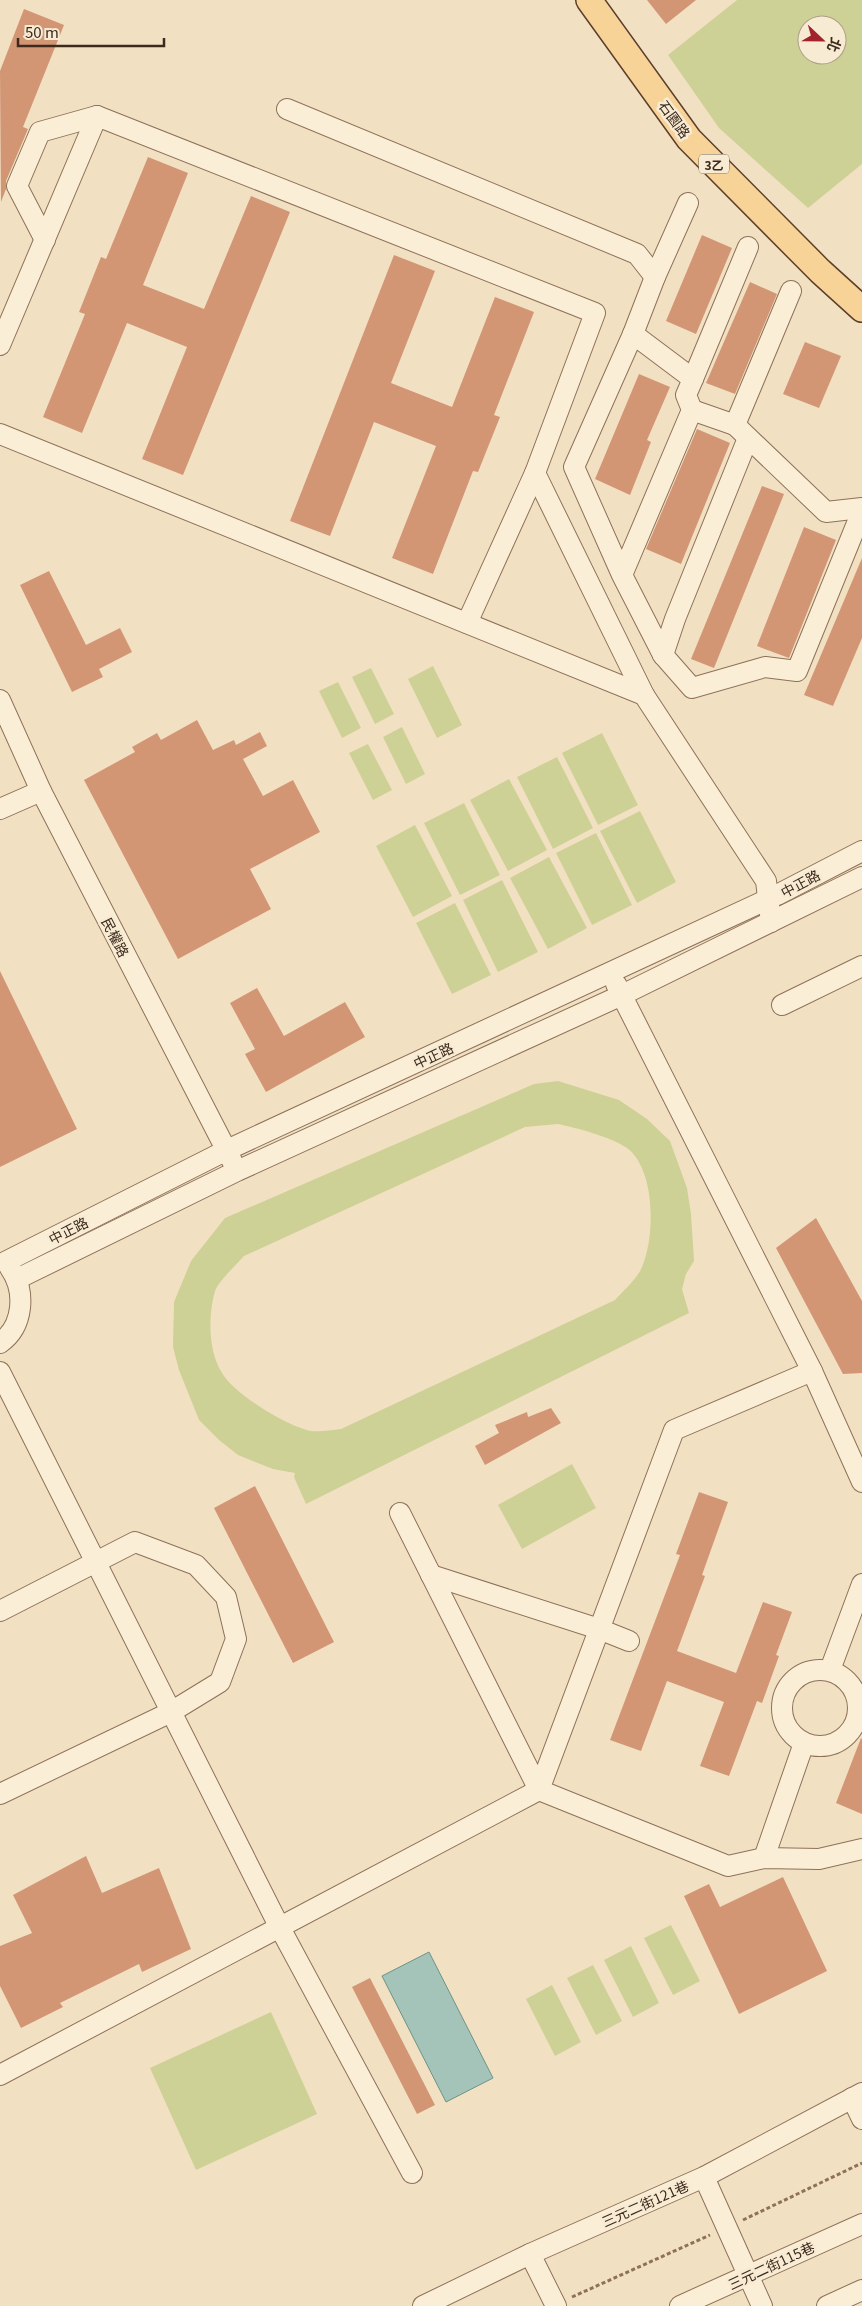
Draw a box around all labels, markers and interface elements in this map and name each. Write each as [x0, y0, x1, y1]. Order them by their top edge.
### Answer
scale bar [18, 15, 164, 47]
north arrow [797, 15, 847, 65]
text: 50 m [25, 21, 59, 42]
text: 北 [823, 35, 847, 55]
street label: 石園路 [655, 96, 695, 142]
road number: 3乙 [699, 154, 729, 173]
street label: 中正路 [777, 864, 823, 902]
street label: 民權路 [98, 914, 134, 960]
street label: 中正路 [410, 1037, 456, 1073]
street label: 中正路 [45, 1212, 91, 1248]
street label: 三元二街121巷 [598, 2175, 692, 2231]
street label: 三元二街115巷 [724, 2236, 818, 2294]

